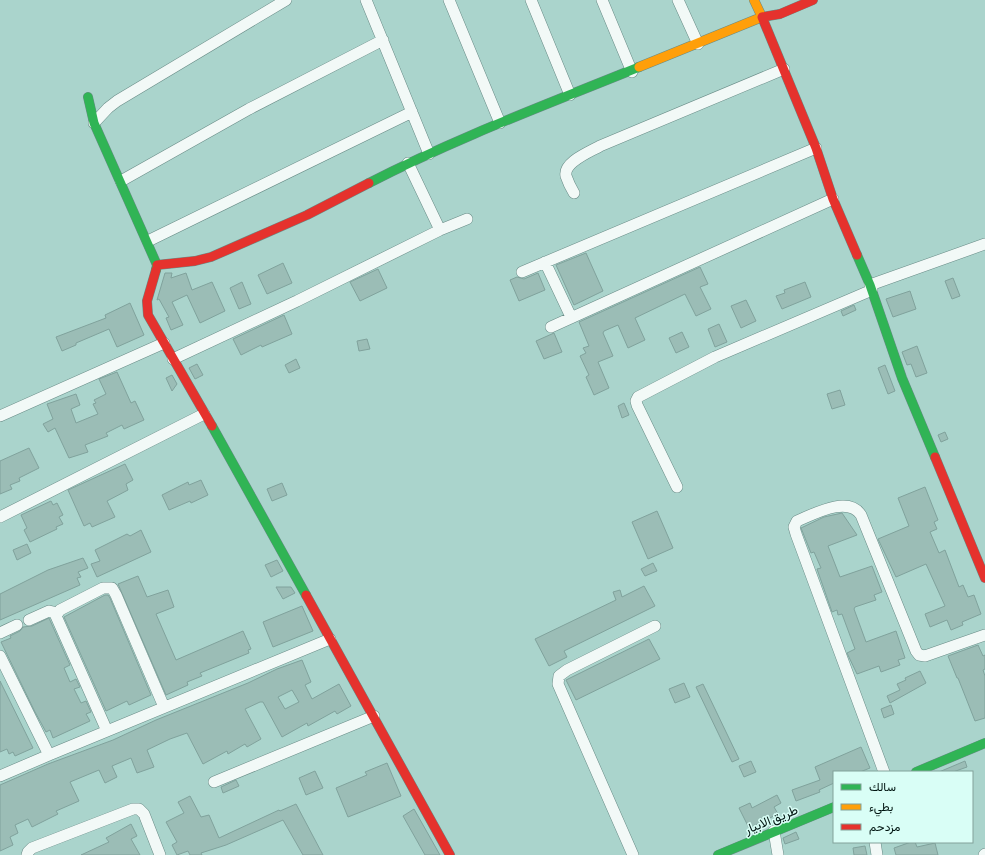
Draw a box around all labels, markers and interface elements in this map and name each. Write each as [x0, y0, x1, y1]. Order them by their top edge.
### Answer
legend [833, 771, 973, 843]
text: سالك [869, 780, 896, 794]
text: بطيء [869, 800, 893, 817]
street label: طريق الابيار [741, 802, 800, 838]
text: مزدحم [869, 820, 900, 835]

